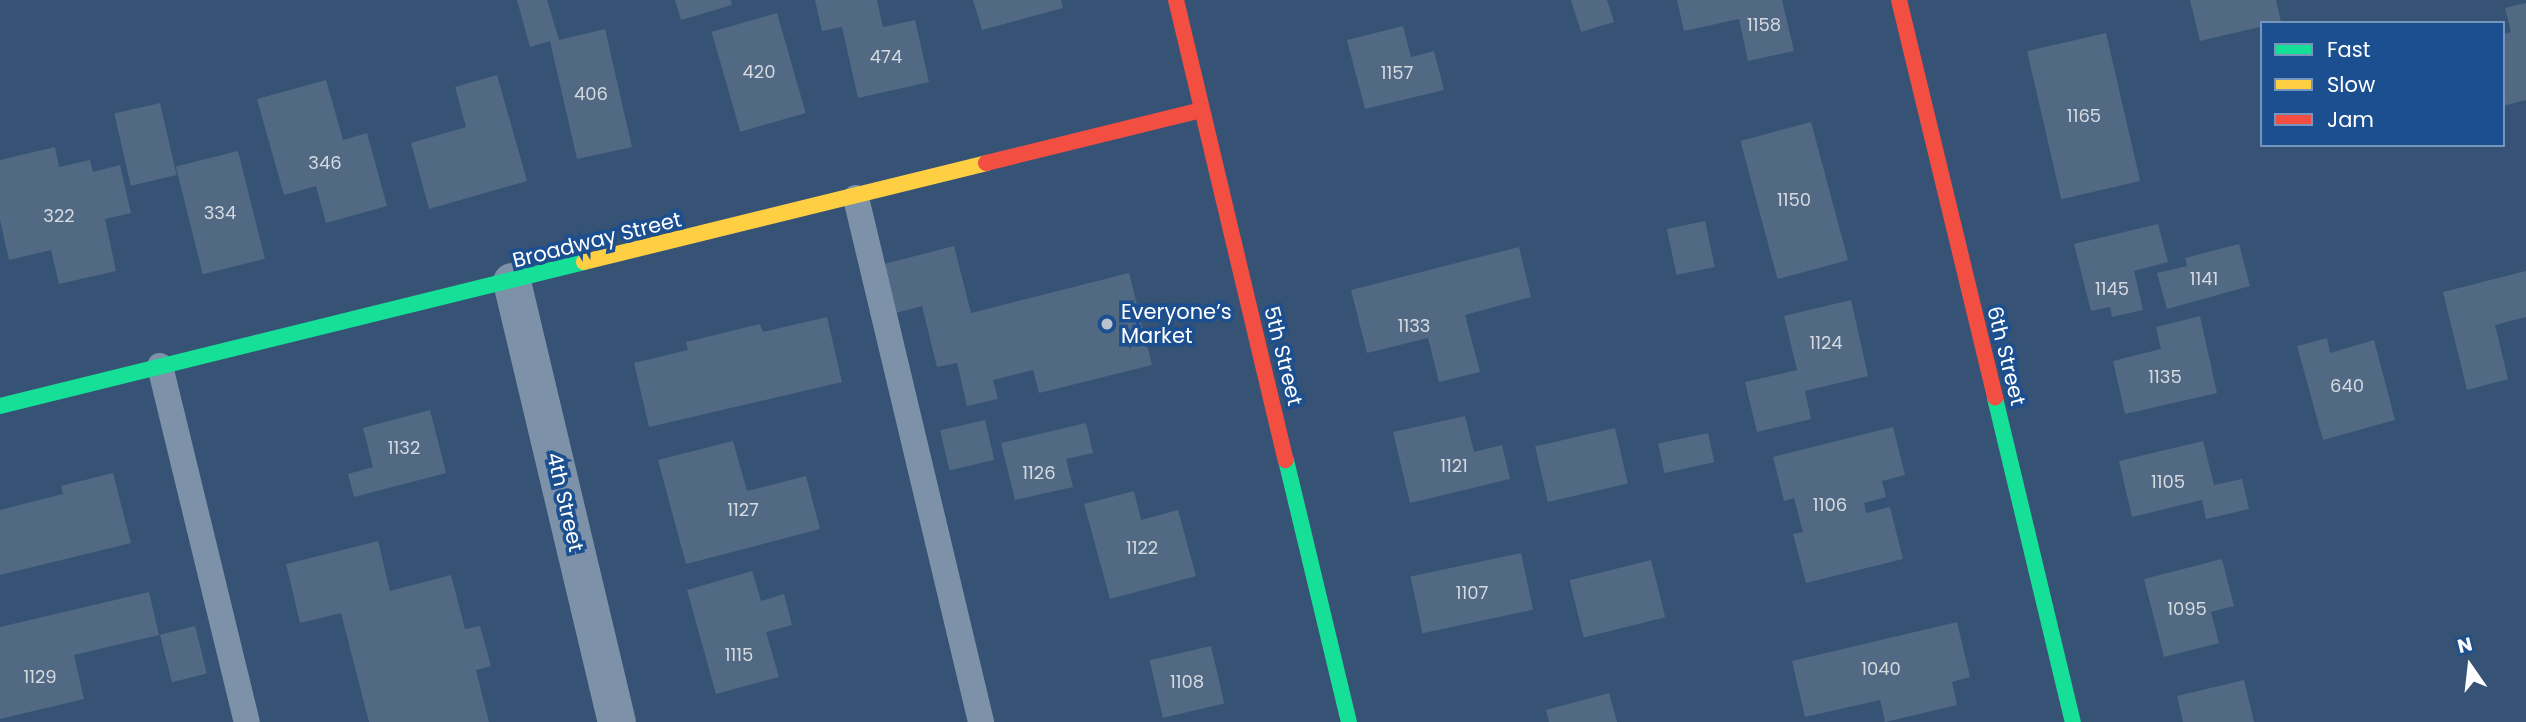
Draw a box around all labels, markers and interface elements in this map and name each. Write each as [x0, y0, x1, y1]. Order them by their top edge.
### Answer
house number: 1158 [1747, 14, 1781, 36]
legend [2260, 21, 2505, 147]
text: Fast [2327, 35, 2370, 64]
house number: 474 [870, 46, 902, 68]
house number: 420 [743, 61, 775, 83]
house number: 1157 [1381, 62, 1413, 84]
text: Slow [2327, 70, 2375, 99]
house number: 406 [574, 83, 608, 105]
house number: 1165 [2067, 105, 2101, 127]
text: Jam [2327, 105, 2374, 134]
house number: 346 [308, 152, 342, 174]
house number: 1150 [1777, 189, 1811, 211]
house number: 334 [204, 202, 236, 224]
house number: 322 [43, 205, 75, 227]
street label: Broadway Street [510, 207, 684, 273]
house number: 1141 [2190, 268, 2218, 290]
house number: 1145 [2095, 278, 2129, 300]
place label: Everyone’s Market [1121, 299, 1232, 349]
street label: 5th Street [1259, 304, 1307, 408]
street label: 6th Street [1981, 304, 2031, 408]
house number: 1133 [1398, 315, 1430, 337]
marker: Everyone’s Market [1099, 316, 1115, 332]
house number: 1124 [1809, 332, 1843, 354]
house number: 1135 [2148, 366, 2182, 388]
house number: 640 [2330, 375, 2364, 397]
house number: 1132 [388, 437, 420, 459]
street label: 4th Street [541, 450, 589, 554]
house number: 1121 [1440, 455, 1468, 477]
house number: 1126 [1022, 462, 1056, 484]
house number: 1105 [2151, 471, 2185, 493]
house number: 1106 [1813, 494, 1847, 516]
house number: 1127 [727, 499, 759, 521]
house number: 1122 [1126, 537, 1158, 559]
house number: 1107 [1456, 582, 1488, 604]
house number: 1095 [2167, 598, 2207, 620]
text: N [2455, 630, 2475, 660]
north arrow [2435, 631, 2505, 701]
house number: 1115 [725, 644, 753, 666]
house number: 1040 [1861, 658, 1901, 680]
house number: 1129 [23, 666, 57, 688]
house number: 1108 [1170, 671, 1204, 693]

